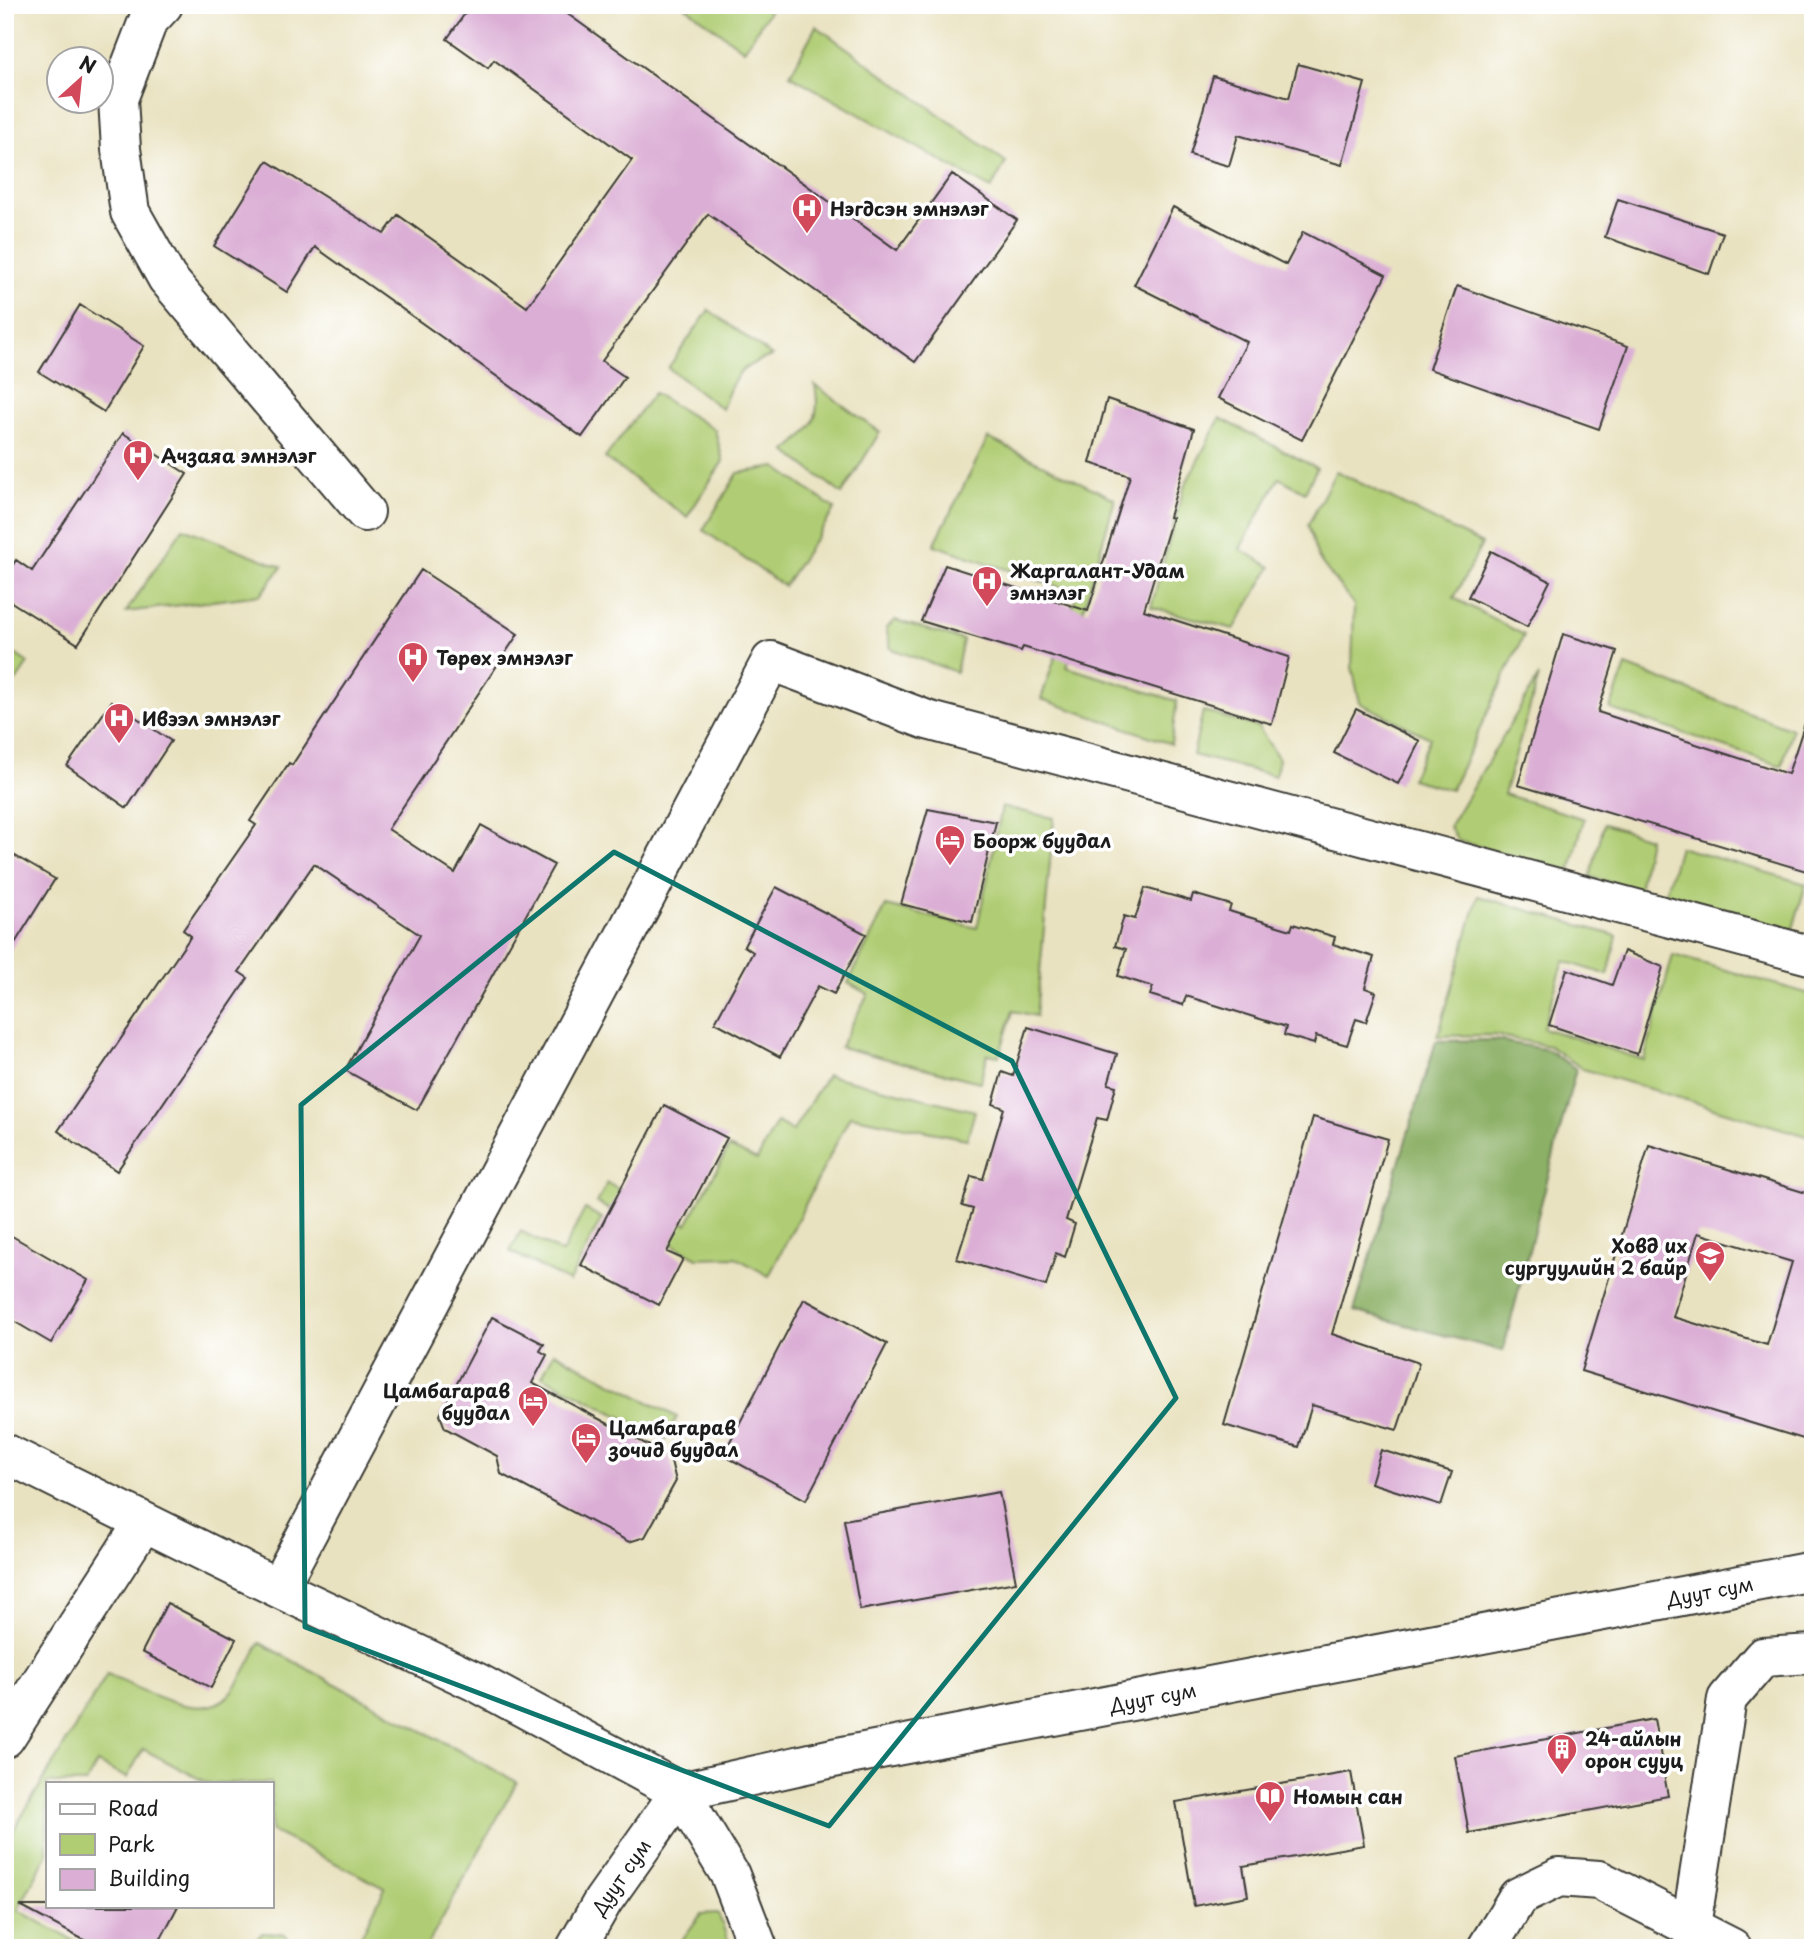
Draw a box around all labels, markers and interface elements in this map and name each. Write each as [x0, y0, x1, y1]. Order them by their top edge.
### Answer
north arrow [46, 46, 116, 116]
text: N [75, 48, 101, 80]
hospital icon: Нэгдсэн эмнэлэг [790, 191, 824, 235]
place label: Нэгдсэн эмнэлэг [830, 194, 990, 222]
hospital icon: Ачзаяа эмнэлэг [121, 438, 155, 482]
place label: Ачзаяа эмнэлэг [161, 441, 318, 469]
place label: Жаргалант-Удам эмнэлэг [1010, 556, 1185, 606]
hospital icon: Жаргалант-Удам эмнэлэг [970, 564, 1004, 608]
hospital icon: Төрөх эмнэлэг [396, 640, 430, 684]
place label: Төрөх эмнэлэг [436, 643, 574, 671]
hospital icon: Ивээл эмнэлэг [102, 701, 136, 745]
place label: Ивээл эмнэлэг [142, 704, 282, 732]
hotel icon: Боорж буудал [933, 823, 967, 867]
place label: Боорж буудал [973, 826, 1111, 854]
place label: Ховд их сургуулийн 2 байр [1505, 1231, 1687, 1281]
school or university icon: Ховд их сургуулийн 2 байр [1693, 1239, 1727, 1283]
place label: Цамбагарав буудал [383, 1376, 510, 1426]
hotel icon: Цамбагарав буудал [516, 1384, 550, 1428]
place label: Цамбагарав зочид буудал [608, 1413, 739, 1463]
hotel icon: Цамбагарав зочид буудал [569, 1421, 603, 1465]
street label: Дуут сум [1663, 1569, 1756, 1613]
street label: Дуут сум [1106, 1675, 1199, 1719]
place label: 24-айлын орон сууц [1585, 1724, 1683, 1774]
building icon: 24-айлын орон сууц [1545, 1732, 1579, 1776]
library icon: Номын сан [1253, 1779, 1287, 1823]
legend [46, 1782, 273, 1908]
place label: Номын сан [1293, 1782, 1403, 1810]
text: Road [108, 1791, 159, 1823]
text: Park [108, 1827, 155, 1859]
street label: Дуут сум [583, 1833, 657, 1921]
text: Building [108, 1861, 190, 1893]

